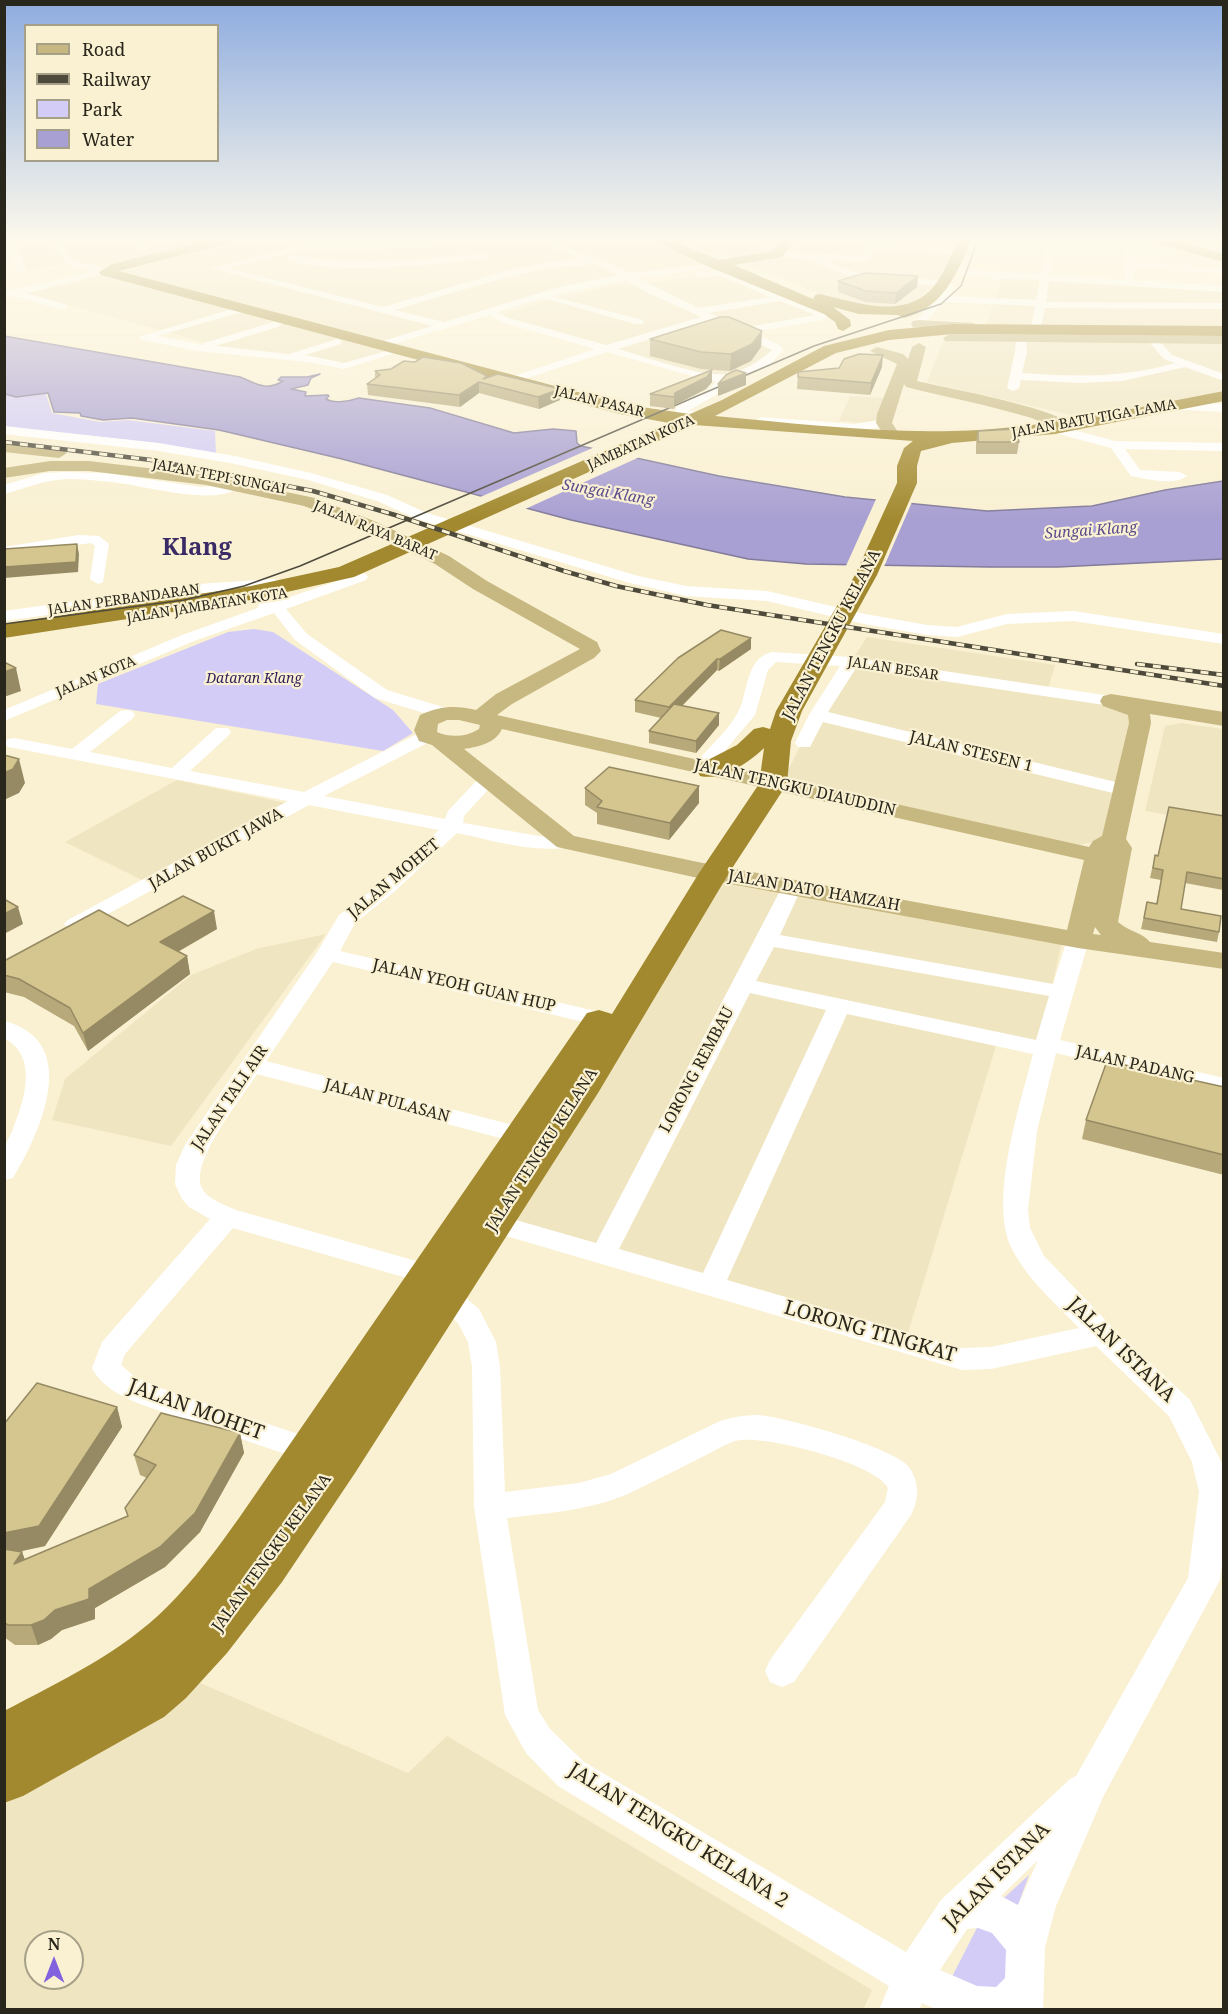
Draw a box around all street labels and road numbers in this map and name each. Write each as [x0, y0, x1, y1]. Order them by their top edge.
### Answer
street label: JALAN PASAR [552, 383, 646, 421]
street label: JALAN BATU TIGA LAMA [1010, 396, 1178, 442]
street label: JAMBATAN KOTA [585, 412, 697, 474]
street label: JALAN TEPI SUNGAI [151, 456, 287, 498]
street label: JALAN RAYA BARAT [311, 497, 439, 565]
street label: JALAN TENGKU KELANA [779, 546, 885, 724]
street label: JALAN PERBANDARAN [47, 581, 201, 619]
street label: JALAN JAMBATAN KOTA [125, 585, 289, 627]
street label: JALAN KOTA [54, 653, 138, 701]
street label: JALAN BESAR [846, 654, 940, 684]
street label: JALAN STESEN 1 [907, 727, 1035, 777]
street label: JALAN TENGKU DIAUDDIN [692, 755, 898, 821]
street label: JALAN BUKIT JAWA [146, 804, 286, 894]
street label: JALAN MOHET [344, 835, 444, 923]
street label: JALAN DATO HAMZAH [727, 866, 901, 916]
street label: JALAN YEOH GUAN HUP [371, 956, 557, 1016]
street label: LORONG REMBAU [656, 1004, 738, 1136]
street label: JALAN TALI AIR [188, 1042, 272, 1154]
street label: JALAN PADANG [1074, 1042, 1196, 1088]
street label: JALAN TENGKU KELANA [482, 1065, 602, 1235]
street label: JALAN PULASAN [322, 1075, 452, 1127]
street label: JALAN ISTANA [1062, 1293, 1180, 1407]
street label: LORONG TINGKAT [781, 1296, 959, 1368]
street label: JALAN MOHET [125, 1374, 267, 1446]
street label: JALAN TENGKU KELANA [208, 1470, 336, 1636]
street label: JALAN TENGKU KELANA 2 [564, 1758, 792, 1914]
street label: JALAN ISTANA [939, 1818, 1055, 1934]

